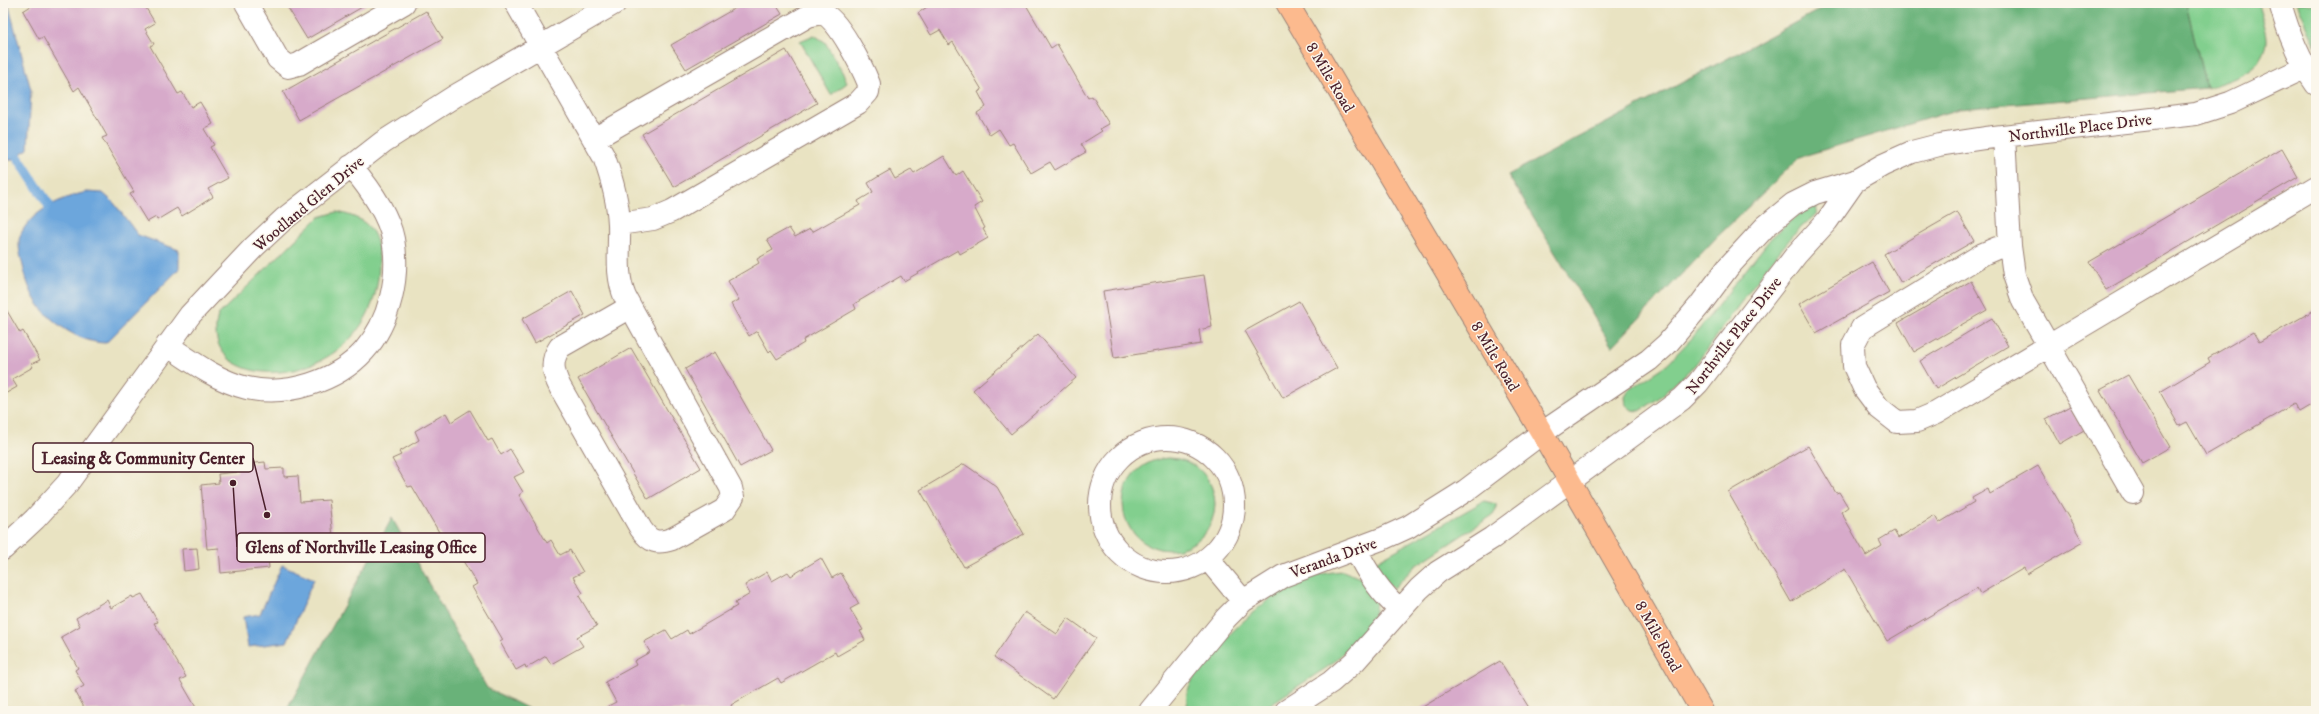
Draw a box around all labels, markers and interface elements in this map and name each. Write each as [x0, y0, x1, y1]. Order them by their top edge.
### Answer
street label: 8 Mile Road [1301, 39, 1359, 116]
street label: Northville Place Drive [2007, 109, 2153, 147]
street label: Woodland Glen Drive [248, 151, 368, 257]
street label: Northville Place Drive [1682, 272, 1786, 399]
street label: 8 Mile Road [1466, 318, 1524, 395]
callout: Leasing & Community Center [33, 443, 253, 472]
text: Leasing & Community Center [41, 448, 245, 470]
callout: Glens of Northville Leasing Office [237, 533, 485, 562]
street label: Veranda Drive [1286, 533, 1380, 583]
text: Glens of Northville Leasing Office [245, 537, 477, 559]
street label: 8 Mile Road [1630, 597, 1686, 676]

